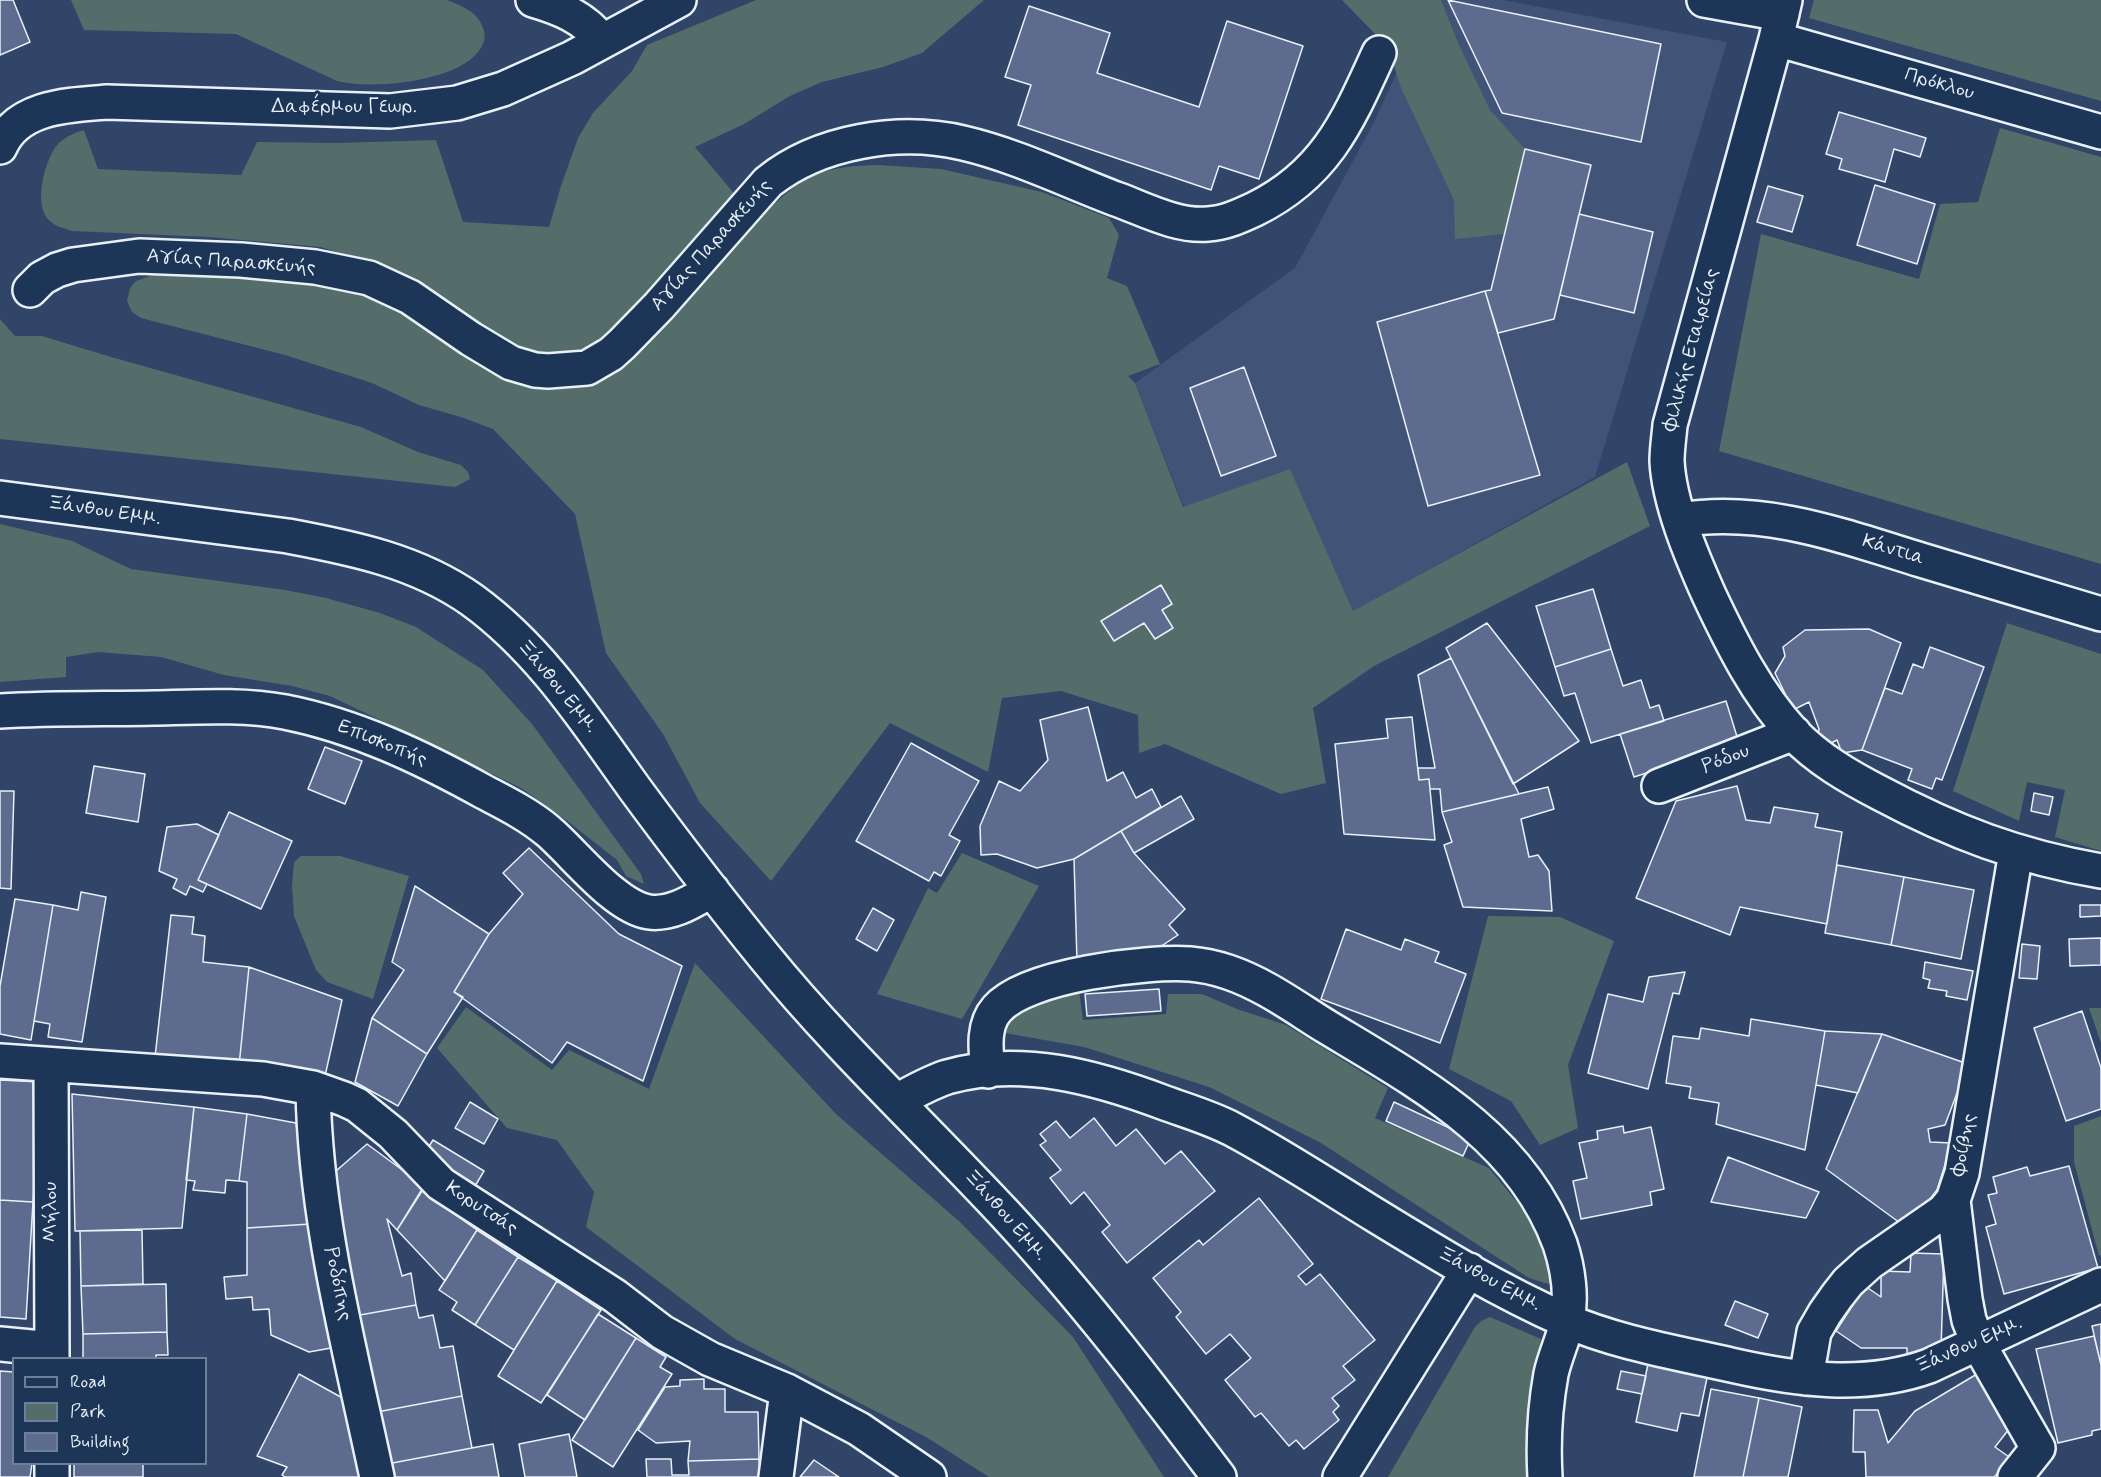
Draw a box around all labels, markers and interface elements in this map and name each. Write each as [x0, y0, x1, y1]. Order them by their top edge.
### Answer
street label: Πρόκλου [1901, 64, 1977, 106]
street label: Δαφέρμου Γεωρ. [271, 96, 417, 120]
street label: Αγίας Παρασκευής [646, 175, 778, 317]
street label: Αγίας Παρασκευής [146, 245, 316, 281]
street label: Φιλικής Εταιρείας [1659, 266, 1725, 434]
street label: Ξάνθου Εμμ. [46, 492, 162, 532]
street label: Κάντια [1859, 530, 1927, 572]
street label: Ξάνθου Εμμ. [511, 635, 603, 739]
street label: Επισκοπής [334, 715, 430, 773]
street label: Ρόδου [1699, 740, 1753, 780]
street label: Φοίβης [1947, 1112, 1983, 1178]
street label: Ξάνθου Εμμ. [958, 1165, 1052, 1267]
street label: Κορυτσάς [440, 1177, 522, 1241]
street label: Μήλου [40, 1182, 64, 1242]
street label: Ξάνθου Εμμ. [1433, 1243, 1545, 1317]
street label: Ροδόπης [317, 1245, 357, 1323]
street label: Ξάνθου Εμμ. [1912, 1312, 2026, 1380]
legend [12, 1357, 207, 1465]
text: Road [70, 1370, 106, 1394]
text: Park [70, 1400, 106, 1424]
text: Building [70, 1430, 130, 1454]

